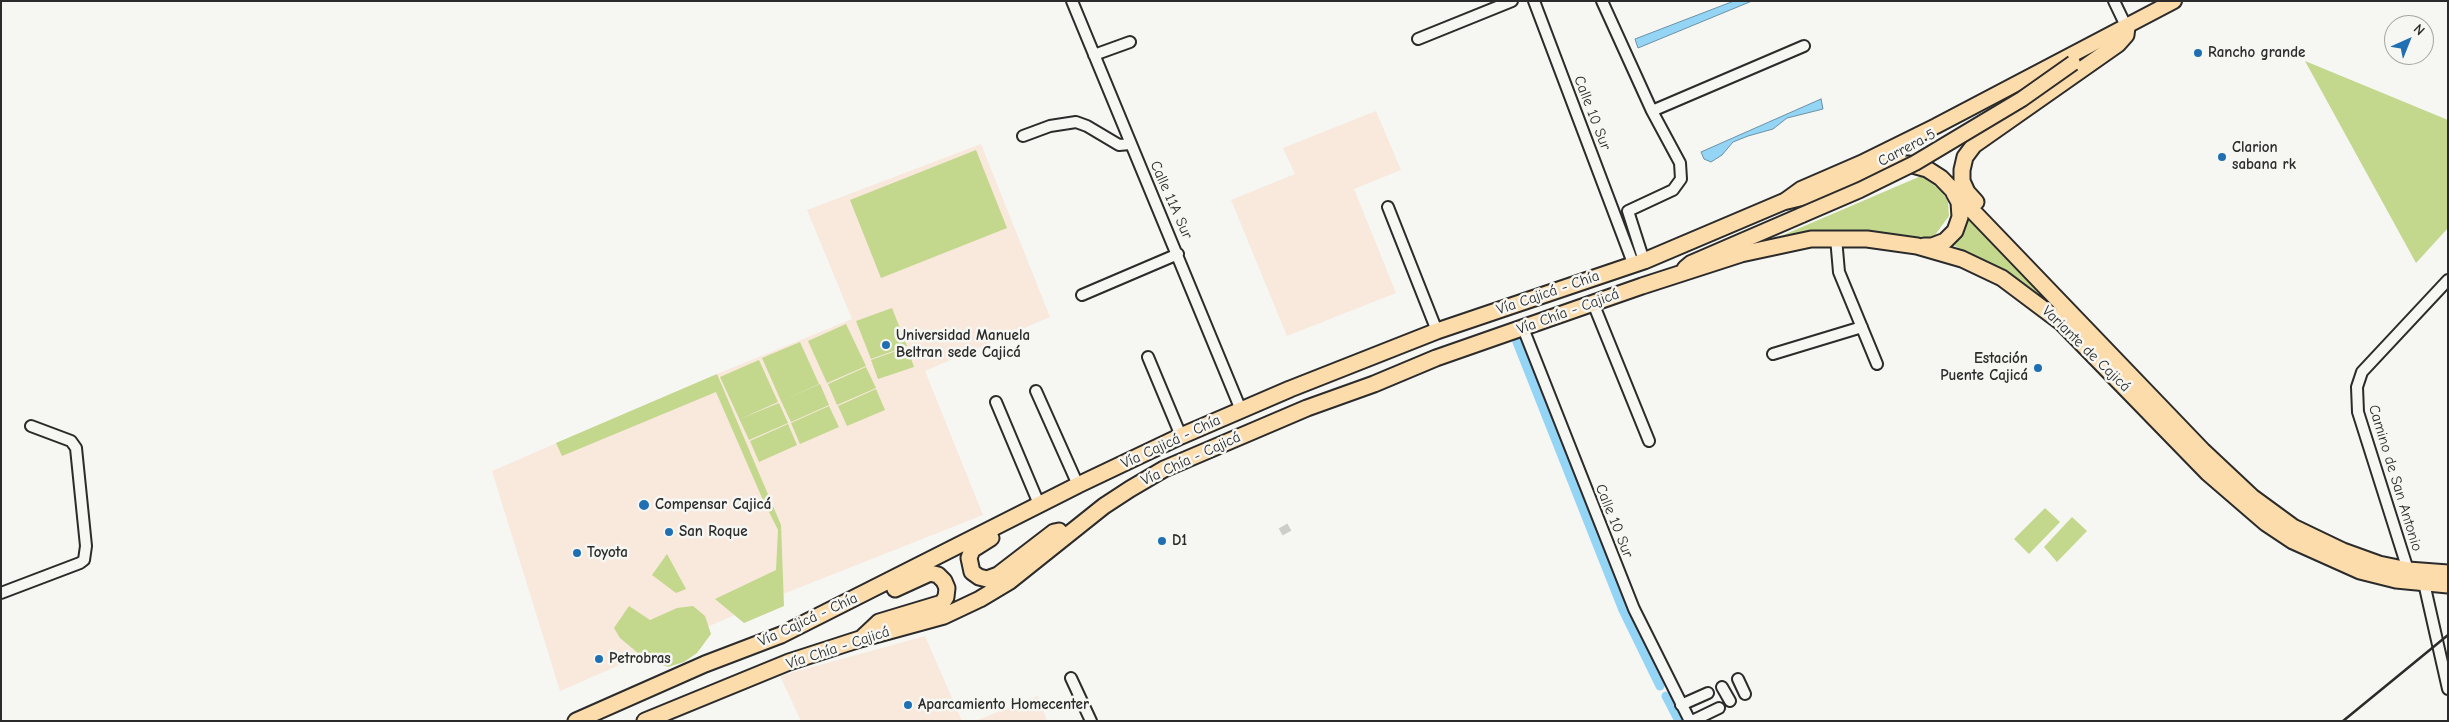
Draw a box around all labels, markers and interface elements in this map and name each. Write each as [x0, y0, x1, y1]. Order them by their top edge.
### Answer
north arrow [2384, 15, 2434, 65]
text: N [2410, 20, 2428, 39]
place label: Rancho grande [2208, 44, 2305, 62]
marker: Rancho grande [2192, 47, 2204, 59]
street label: Calle 10 Sur [1570, 73, 1614, 153]
street label: Carrera 5 [1875, 125, 1939, 171]
place label: Clarion sabana rk [2232, 139, 2296, 174]
marker: Clarion sabana rk [2216, 151, 2228, 163]
street label: Calle 11A Sur [1146, 158, 1196, 242]
street label: Vía Cajicá - Chía [1494, 267, 1602, 319]
street label: Vía Chía - Cajicá [1514, 285, 1622, 339]
street label: Variante de Cajicá [2038, 302, 2134, 396]
place label: Universidad Manuela Beltran sede Cajicá [896, 327, 1030, 362]
marker: Universidad Manuela Beltran sede Cajicá [880, 339, 892, 351]
place label: Estación Puente Cajicá [1940, 350, 2028, 385]
marker: Estación Puente Cajicá [2032, 362, 2044, 374]
street label: Camino de San Antonio [2364, 403, 2426, 553]
street label: Vía Cajicá - Chía [1118, 411, 1224, 473]
street label: Vía Chía - Cajicá [1138, 428, 1244, 490]
street label: Calle 10 Sur [1591, 481, 1637, 561]
place label: Compensar Cajicá [655, 496, 771, 514]
marker: Compensar Cajicá [637, 498, 651, 512]
place label: San Roque [679, 523, 748, 541]
marker: San Roque [663, 526, 675, 538]
place label: D1 [1172, 532, 1187, 550]
marker: D1 [1156, 535, 1168, 547]
place label: Toyota [587, 544, 628, 562]
marker: Toyota [571, 547, 583, 559]
street label: Vía Cajicá - Chía [755, 589, 861, 651]
street label: Vía Chía - Cajicá [784, 623, 892, 673]
place label: Petrobras [609, 650, 671, 668]
marker: Petrobras [593, 653, 605, 665]
place label: Aparcamiento Homecenter [918, 696, 1089, 714]
marker: Aparcamiento Homecenter [902, 699, 914, 711]

